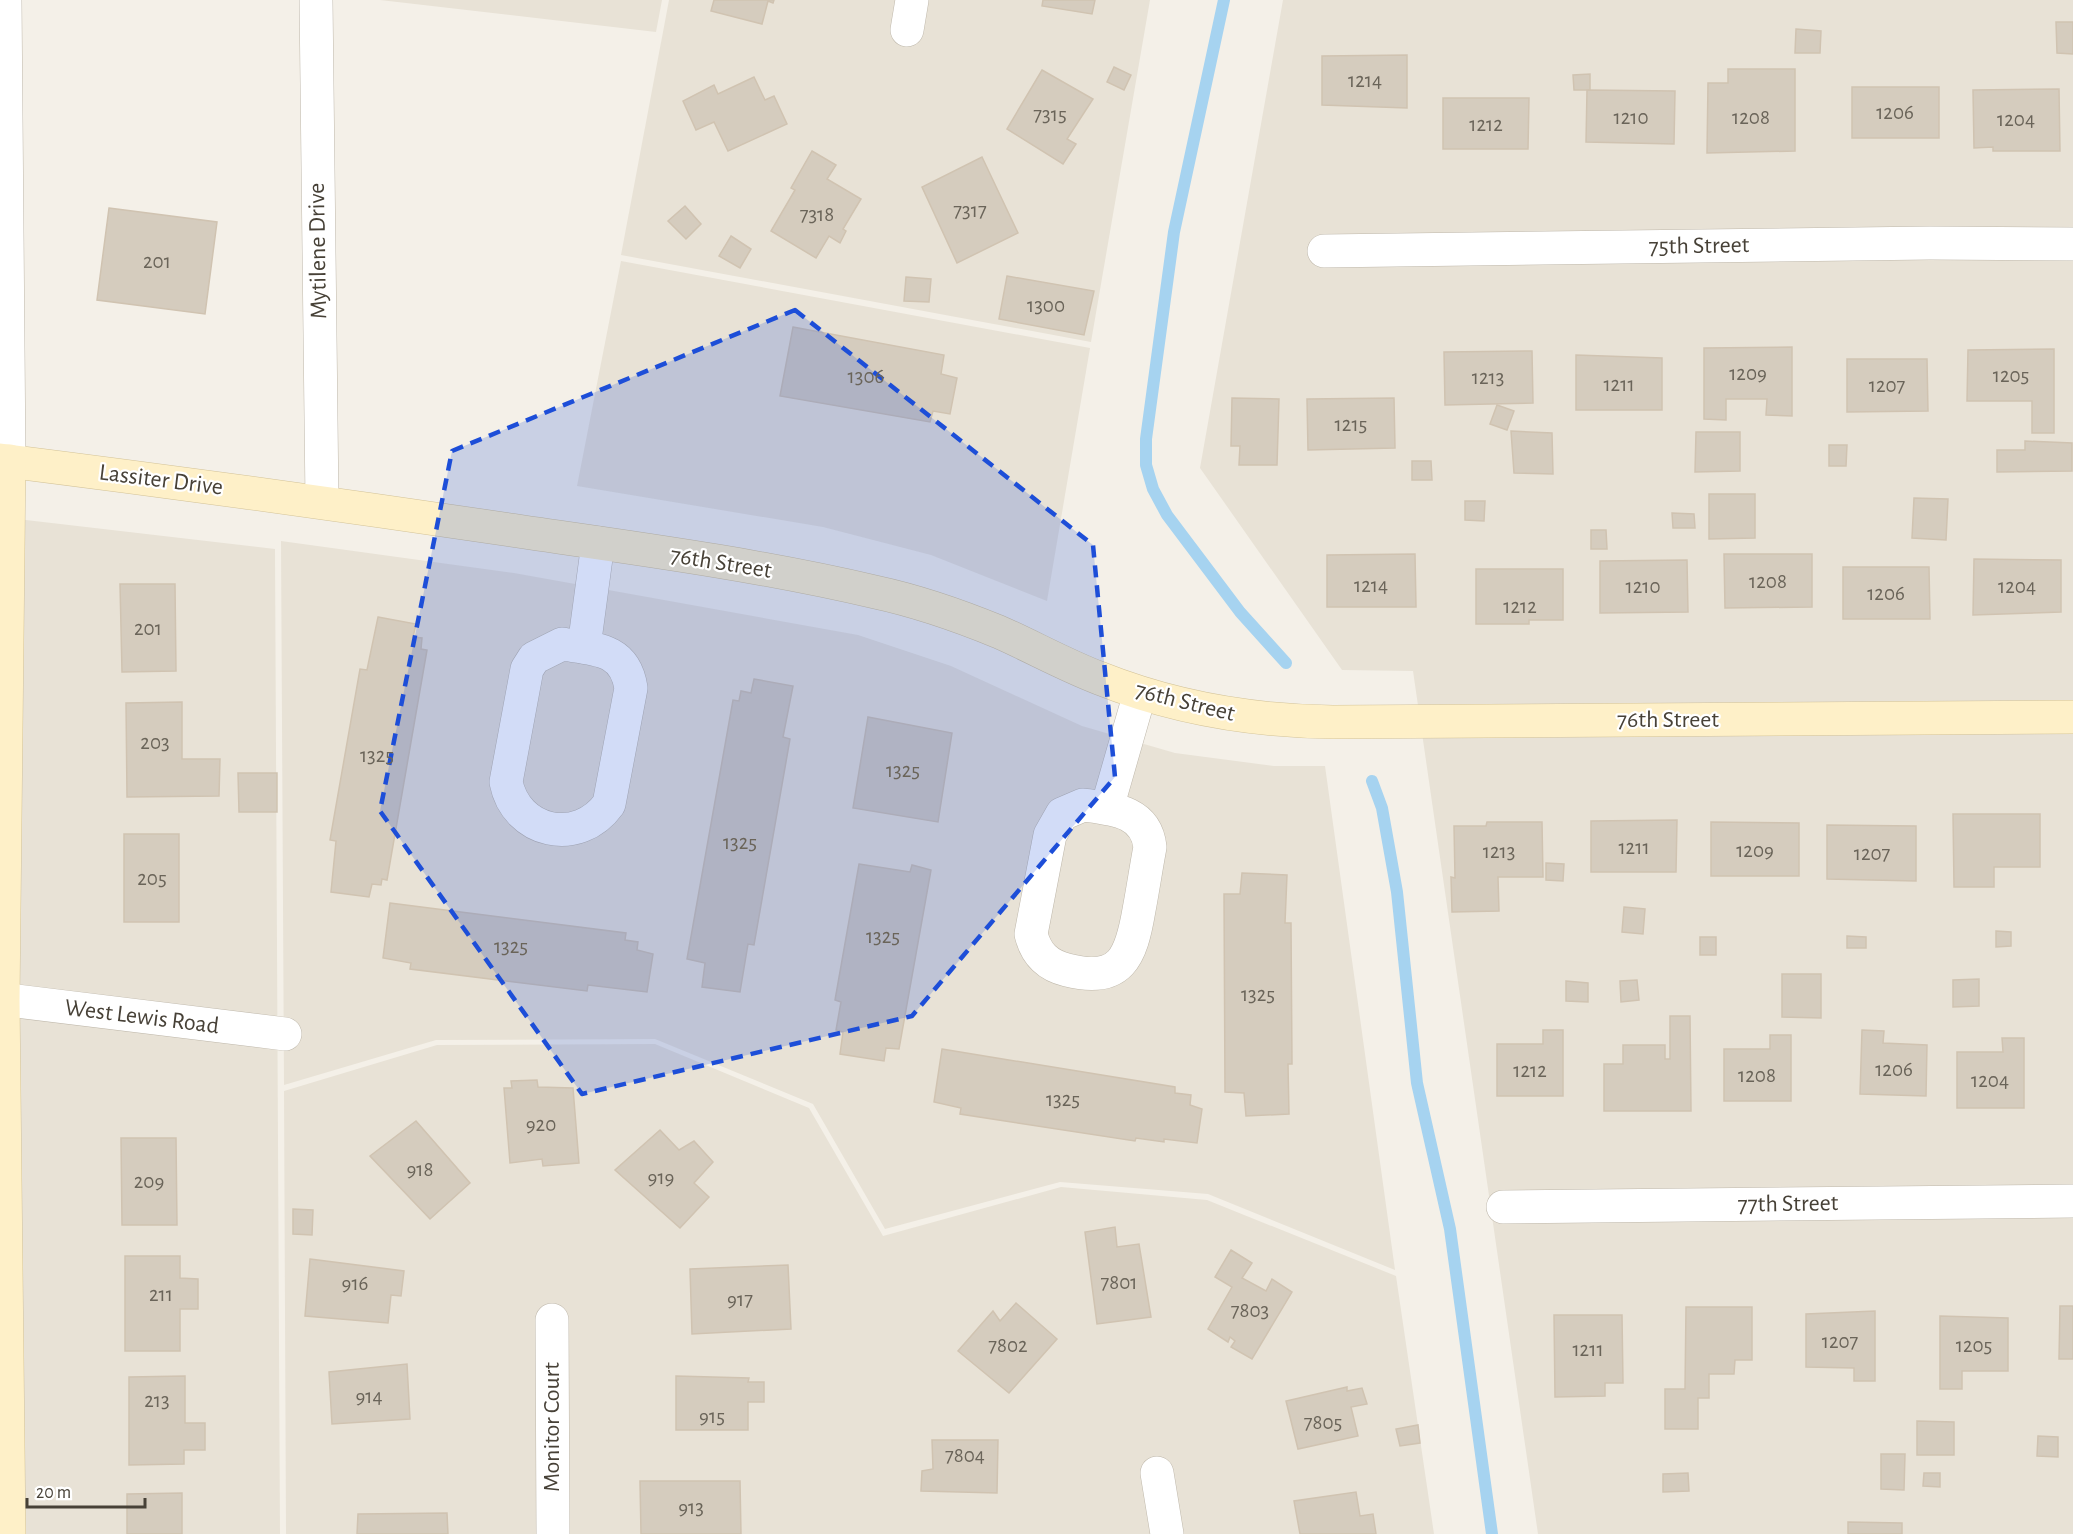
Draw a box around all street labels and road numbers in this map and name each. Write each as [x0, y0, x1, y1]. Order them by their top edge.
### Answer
street label: Mytilene Drive [305, 183, 331, 319]
street label: 75th Street [1648, 233, 1750, 259]
street label: Lassiter Drive [98, 460, 224, 500]
street label: 76th Street [669, 543, 774, 583]
street label: 76th Street [1133, 678, 1238, 726]
street label: 76th Street [1617, 708, 1719, 732]
street label: West Lewis Road [64, 996, 220, 1038]
street label: 77th Street [1737, 1191, 1839, 1217]
street label: Monitor Court [540, 1362, 564, 1492]

